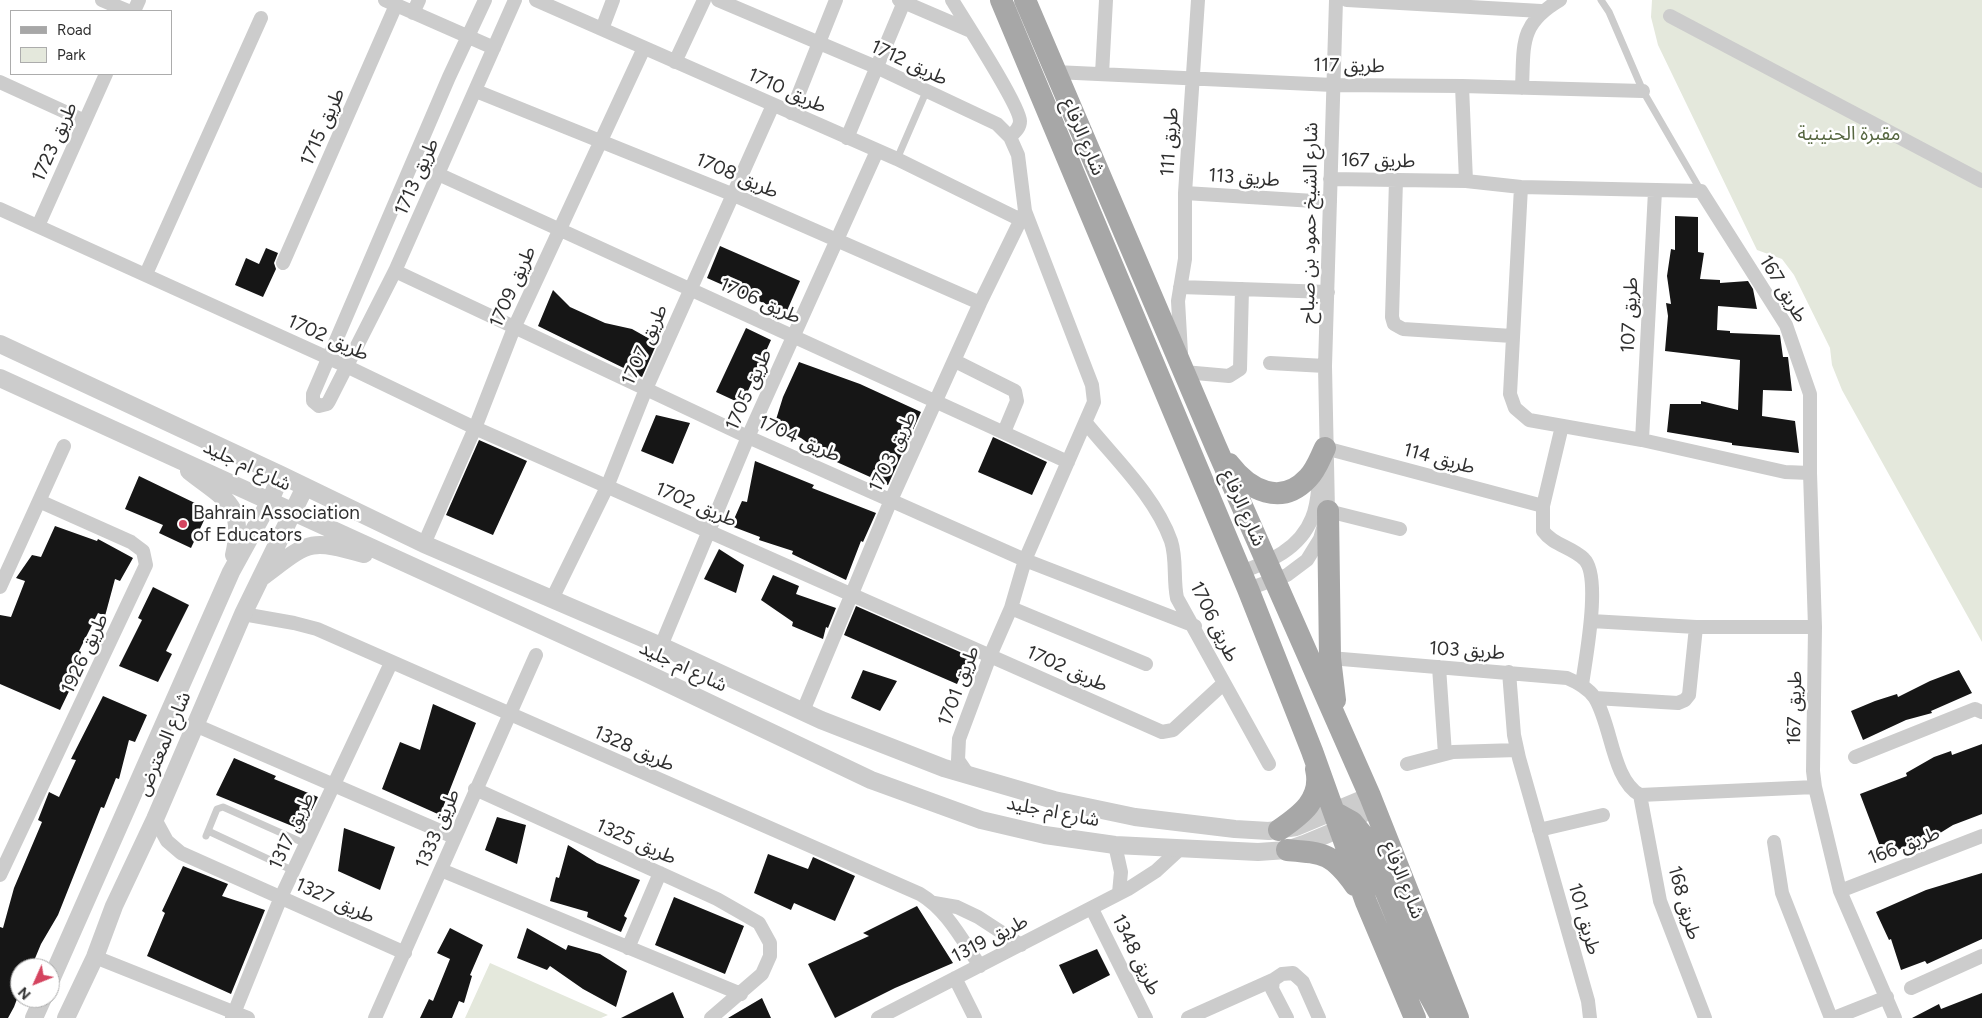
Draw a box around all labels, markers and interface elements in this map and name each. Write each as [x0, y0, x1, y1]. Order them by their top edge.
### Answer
legend [10, 10, 172, 75]
text: Road [57, 21, 92, 39]
street label: طريق 1712 [867, 35, 951, 91]
text: Park [57, 46, 86, 64]
street label: طريق 117 [1313, 54, 1385, 78]
street label: طريق 1710 [744, 64, 830, 118]
street label: طريق 1715 [296, 85, 350, 169]
street label: شارع الرفاع [1057, 95, 1109, 179]
street label: طريق 1723 [27, 99, 83, 185]
street label: طريق 111 [1156, 107, 1184, 177]
street label: شارع الشيخ حمود بن صباح [1297, 122, 1323, 324]
park label: مقبرة الحنينية [1797, 123, 1901, 145]
street label: طريق 1713 [390, 135, 444, 219]
street label: طريق 1708 [692, 148, 782, 204]
street label: طريق 167 [1341, 149, 1415, 173]
street label: طريق 113 [1208, 164, 1280, 192]
street label: طريق 1709 [485, 243, 541, 331]
street label: طريق 167 [1754, 251, 1812, 327]
street label: طريق 1706 [716, 273, 804, 329]
street label: طريق 107 [1617, 277, 1643, 353]
street label: طريق 1707 [617, 301, 673, 389]
street label: طريق 1702 [284, 310, 372, 366]
street label: طريق 1705 [721, 346, 777, 434]
street label: طريق 1703 [864, 408, 922, 496]
street label: طريق 1704 [754, 411, 844, 467]
street label: شارع ام جليد [199, 436, 295, 496]
street label: طريق 114 [1401, 439, 1477, 479]
street label: شارع الرفاع [1216, 466, 1270, 550]
street label: طريق 1702 [652, 478, 740, 532]
place label: Bahrain Association of Educators [193, 502, 360, 546]
marker: Bahrain Association of Educators [177, 518, 189, 530]
street label: طريق 1706 [1185, 578, 1243, 666]
street label: طريق 1926 [57, 610, 113, 698]
street label: شارع ام جليد [635, 637, 731, 697]
street label: طريق 103 [1428, 637, 1506, 665]
street label: طريق 1702 [1023, 641, 1111, 697]
street label: طريق 1701 [933, 643, 985, 729]
street label: طريق 167 [1783, 671, 1807, 745]
street label: شارع المعترض [132, 688, 196, 800]
street label: طريق 1328 [590, 721, 678, 777]
street label: طريق 1333 [411, 786, 465, 872]
street label: طريق 1317 [264, 789, 320, 873]
street label: شارع ام جليد [1005, 792, 1101, 832]
street label: طريق 1325 [592, 814, 680, 870]
street label: طريق 166 [1865, 822, 1943, 870]
street label: شارع الرفاع [1377, 838, 1429, 922]
street label: طريق 168 [1663, 863, 1705, 943]
street label: طريق 1327 [292, 873, 378, 929]
street label: طريق 101 [1563, 881, 1605, 957]
street label: طريق 1319 [948, 910, 1032, 968]
street label: طريق 1348 [1107, 911, 1165, 999]
north arrow [10, 958, 60, 1008]
text: N [15, 983, 34, 1003]

